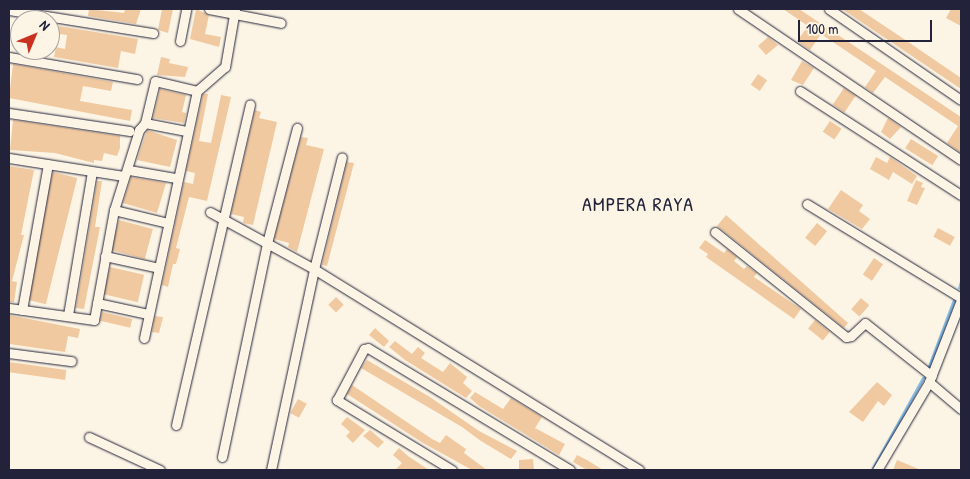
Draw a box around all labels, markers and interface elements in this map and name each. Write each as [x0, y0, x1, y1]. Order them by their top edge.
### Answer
north arrow [10, 10, 60, 60]
scale bar [800, 10, 934, 42]
text: N [36, 15, 55, 34]
text: 100 m [806, 18, 839, 39]
district label: AMPERA RAYA [581, 191, 695, 215]

